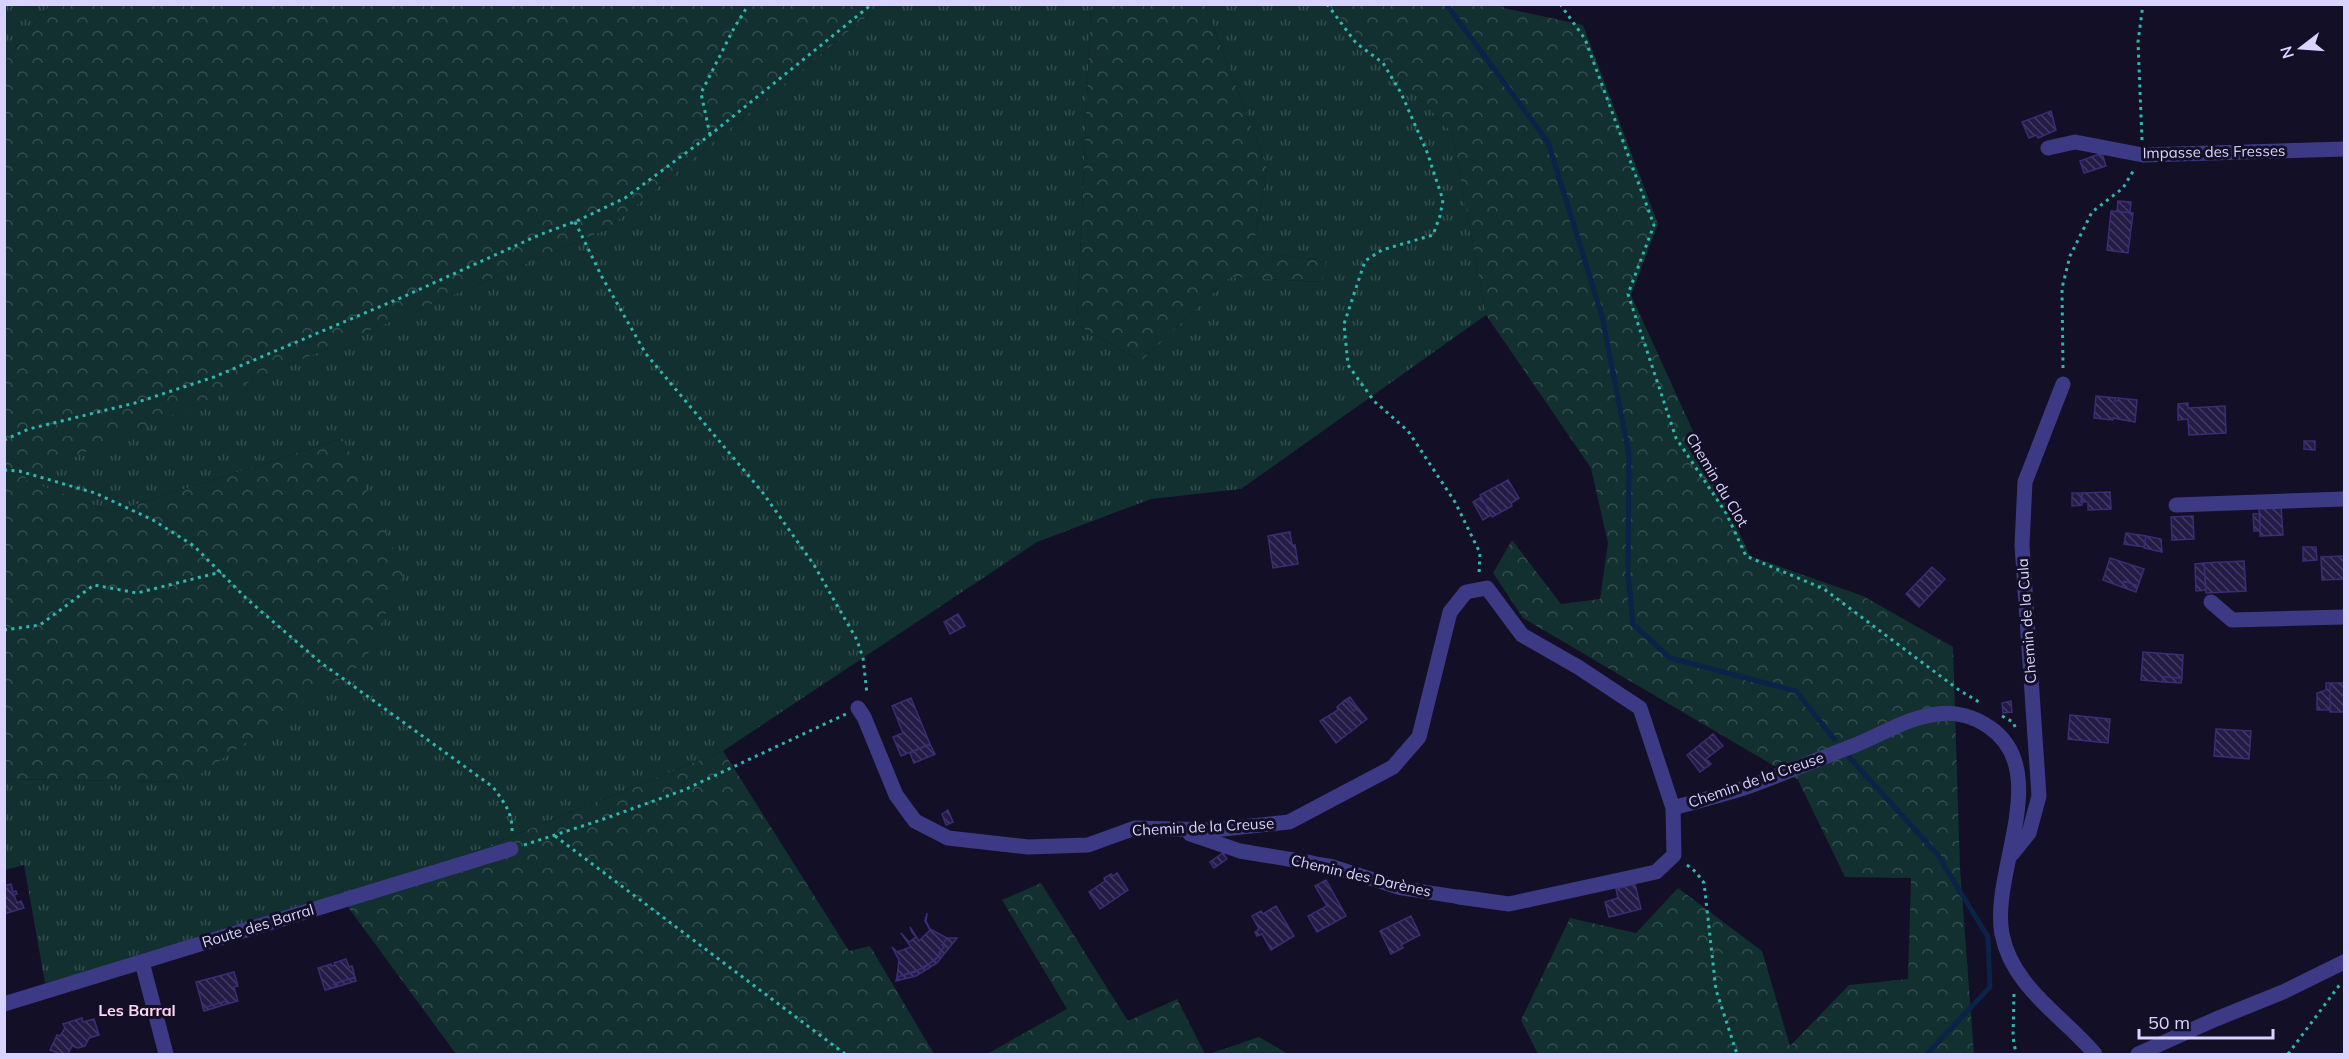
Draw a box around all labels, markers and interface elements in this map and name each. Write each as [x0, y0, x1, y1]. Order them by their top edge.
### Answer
north arrow [2271, 18, 2331, 78]
text: N [2275, 44, 2298, 61]
street label: Impasse des Fresses [2142, 141, 2286, 162]
street label: Chemin du Clot [1682, 430, 1753, 530]
street label: Chemin de la Cula [2013, 558, 2040, 684]
street label: Chemin de la Creuse [1685, 747, 1826, 812]
street label: Chemin de la Creuse [1131, 813, 1274, 840]
street label: Chemin des Darènes [1289, 850, 1433, 901]
street label: Route des Barral [200, 900, 316, 952]
district label: Les Barral [98, 1000, 176, 1020]
scale bar [2139, 1002, 2272, 1040]
text: 50 m [2148, 1011, 2190, 1034]

